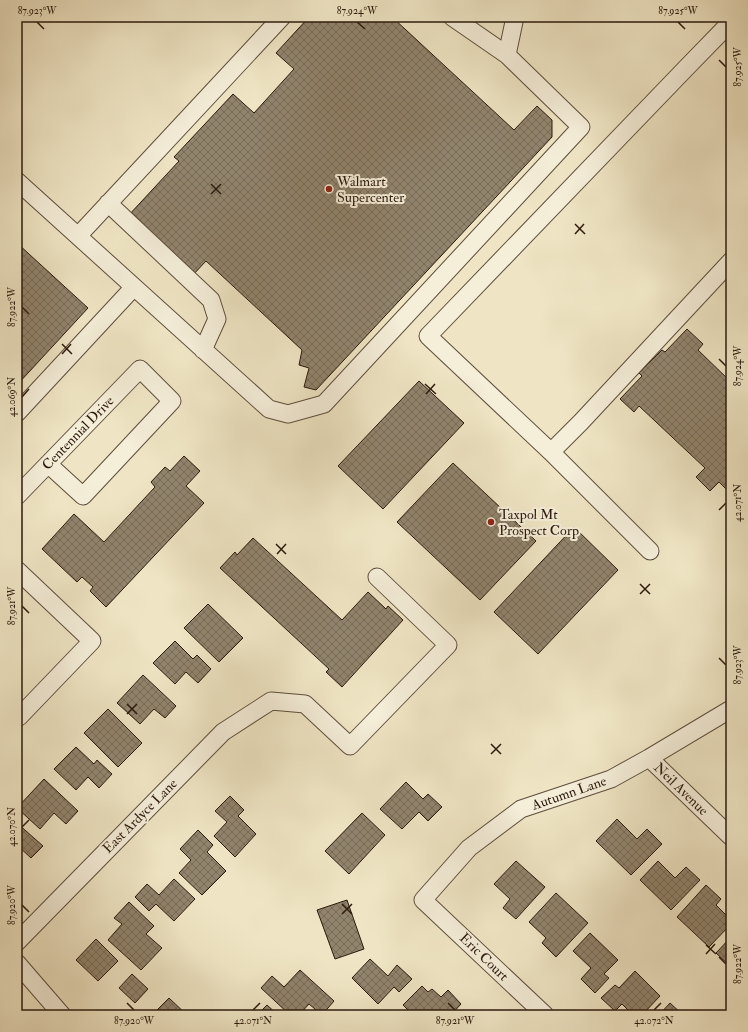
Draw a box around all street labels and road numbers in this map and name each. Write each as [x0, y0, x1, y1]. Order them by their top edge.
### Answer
street label: Centennial Drive [38, 392, 118, 473]
street label: Neil Avenue [650, 759, 712, 819]
street label: Autumn Lane [528, 772, 609, 814]
street label: East Ardyce Lane [99, 775, 182, 858]
street label: Eric Court [456, 930, 512, 985]

